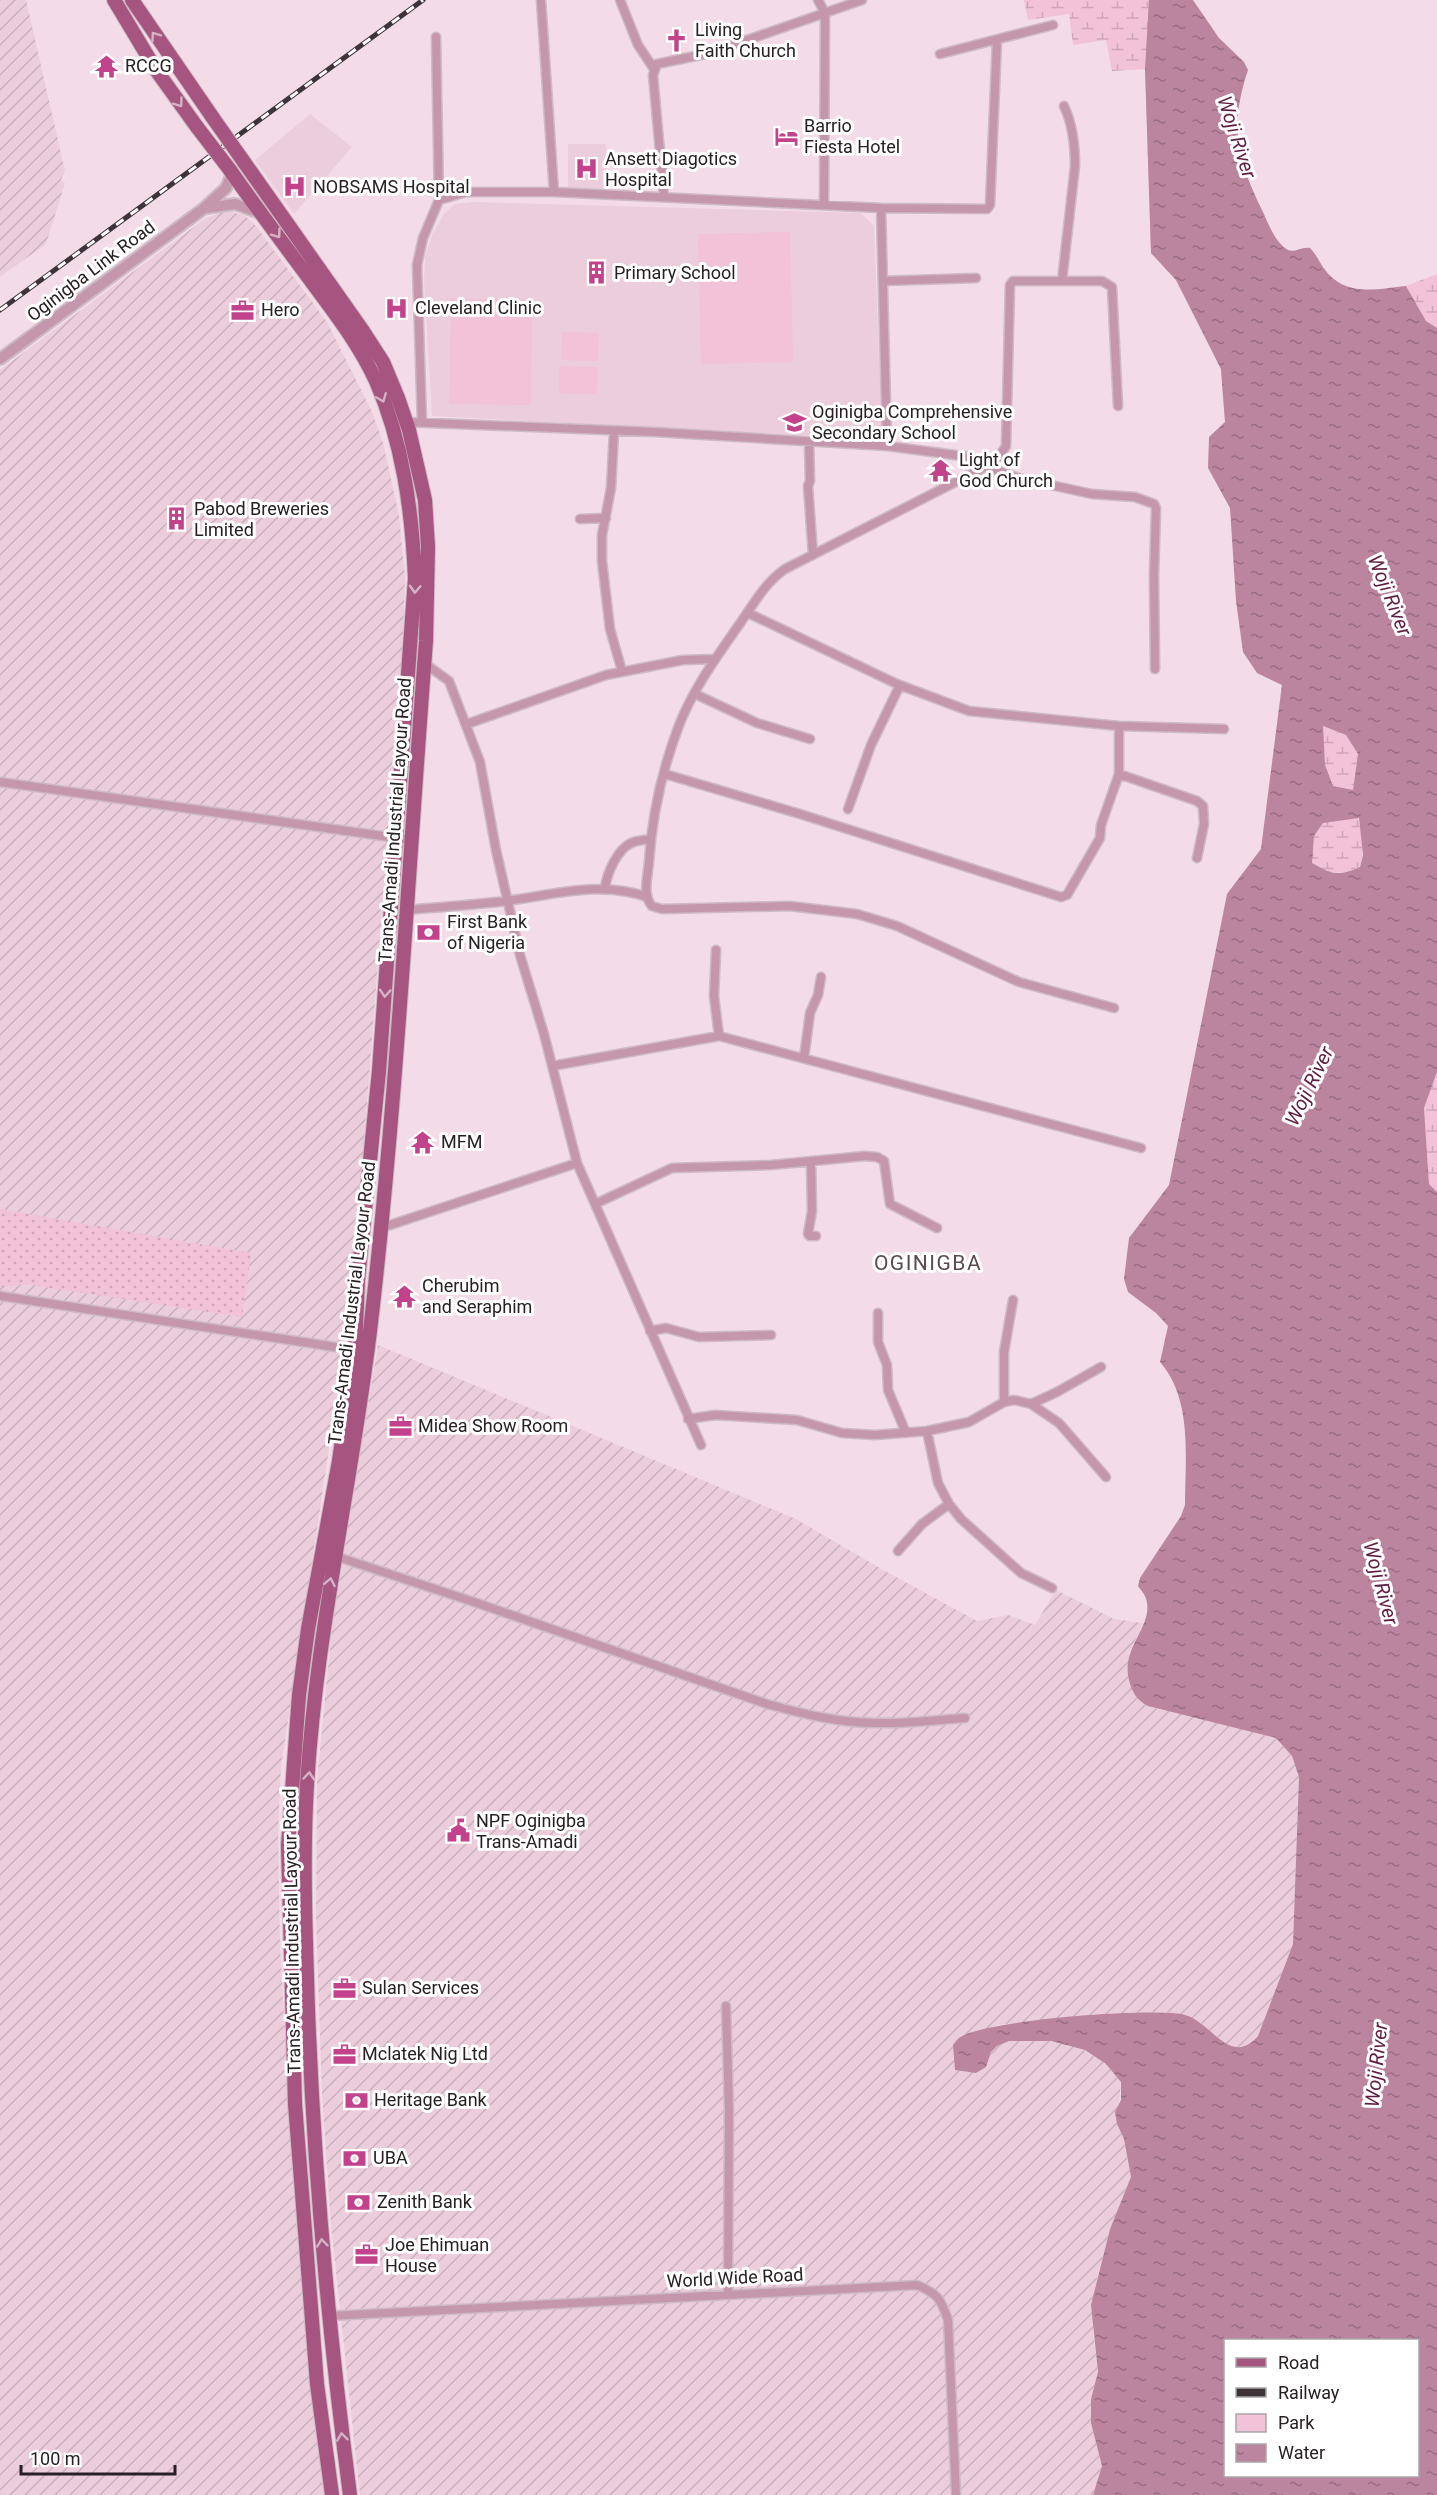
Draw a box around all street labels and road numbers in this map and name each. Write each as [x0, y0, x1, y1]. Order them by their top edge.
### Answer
street label: Oginigba Link Road [23, 216, 159, 325]
street label: Trans-Amadi Industrial Layour Road [374, 677, 415, 963]
street label: Trans-Amadi Industrial Layour Road [324, 1160, 379, 1446]
street label: Trans-Amadi Industrial Layour Road [279, 1788, 304, 2074]
street label: World Wide Road [666, 2263, 804, 2292]

